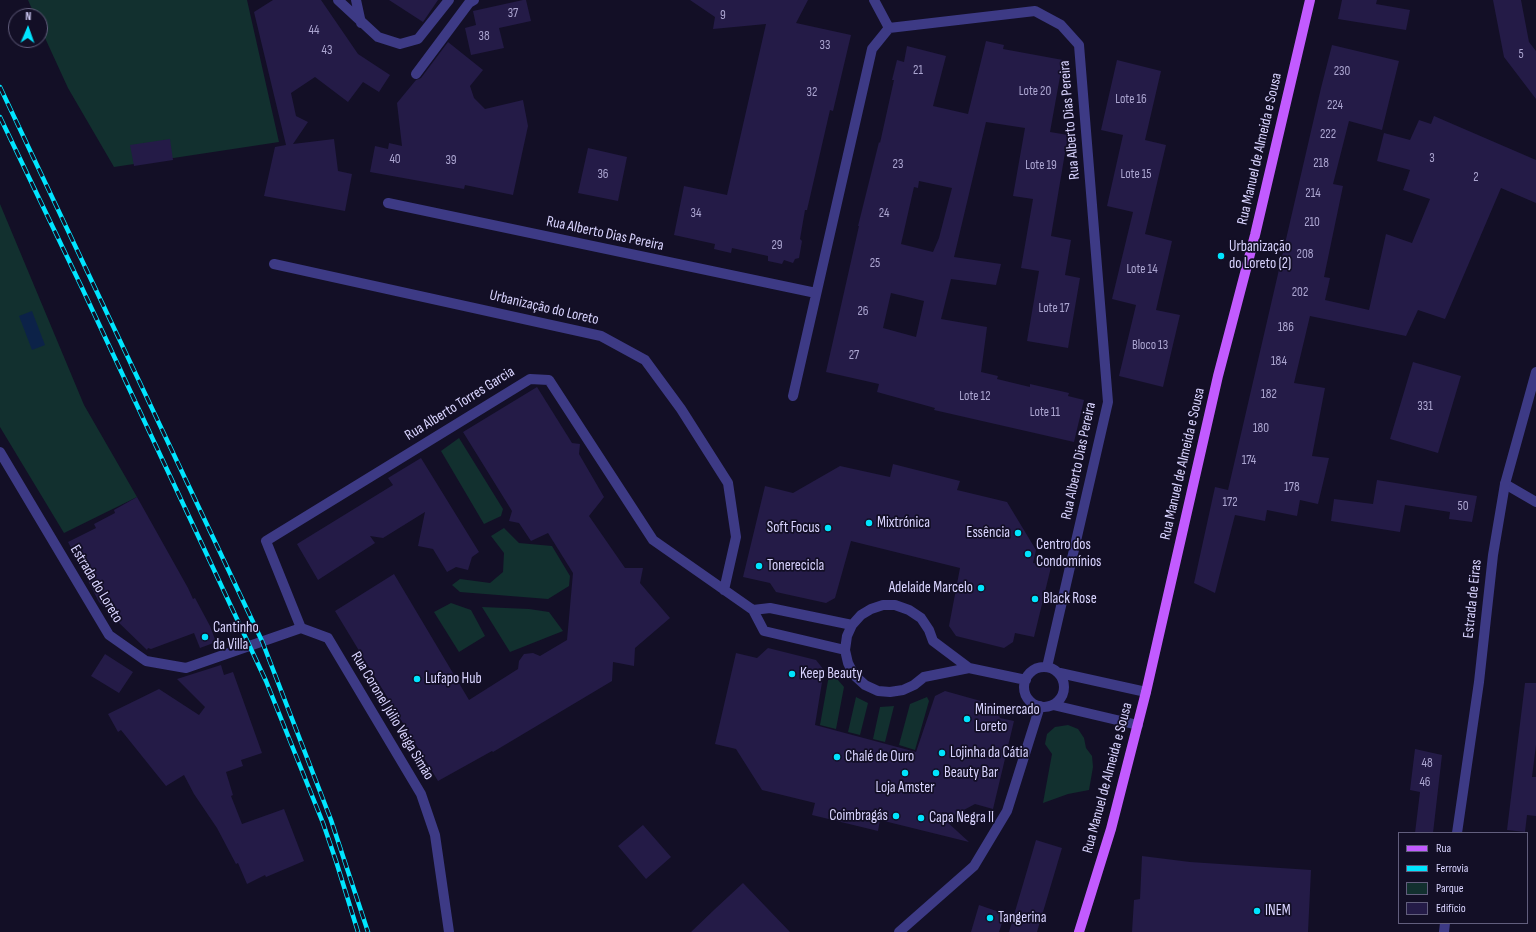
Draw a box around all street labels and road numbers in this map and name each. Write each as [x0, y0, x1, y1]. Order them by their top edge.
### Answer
street label: Rua Alberto Dias Pereira [1056, 60, 1084, 180]
street label: Rua Manuel de Almeida e Sousa [1234, 71, 1286, 227]
street label: Rua Alberto Dias Pereira [545, 213, 665, 255]
street label: Urbanização do Loreto [488, 287, 600, 329]
street label: Rua Alberto Torres Garcia [402, 363, 518, 445]
street label: Rua Manuel de Almeida e Sousa [1157, 386, 1209, 542]
street label: Rua Alberto Dias Pereira [1058, 401, 1100, 521]
street label: Estrada do Loreto [66, 542, 126, 626]
street label: Estrada de Eiras [1460, 559, 1486, 639]
street label: Rua Coronel Júlio Veiga Simão [347, 649, 437, 783]
street label: Rua Manuel de Almeida e Sousa [1079, 701, 1137, 855]

